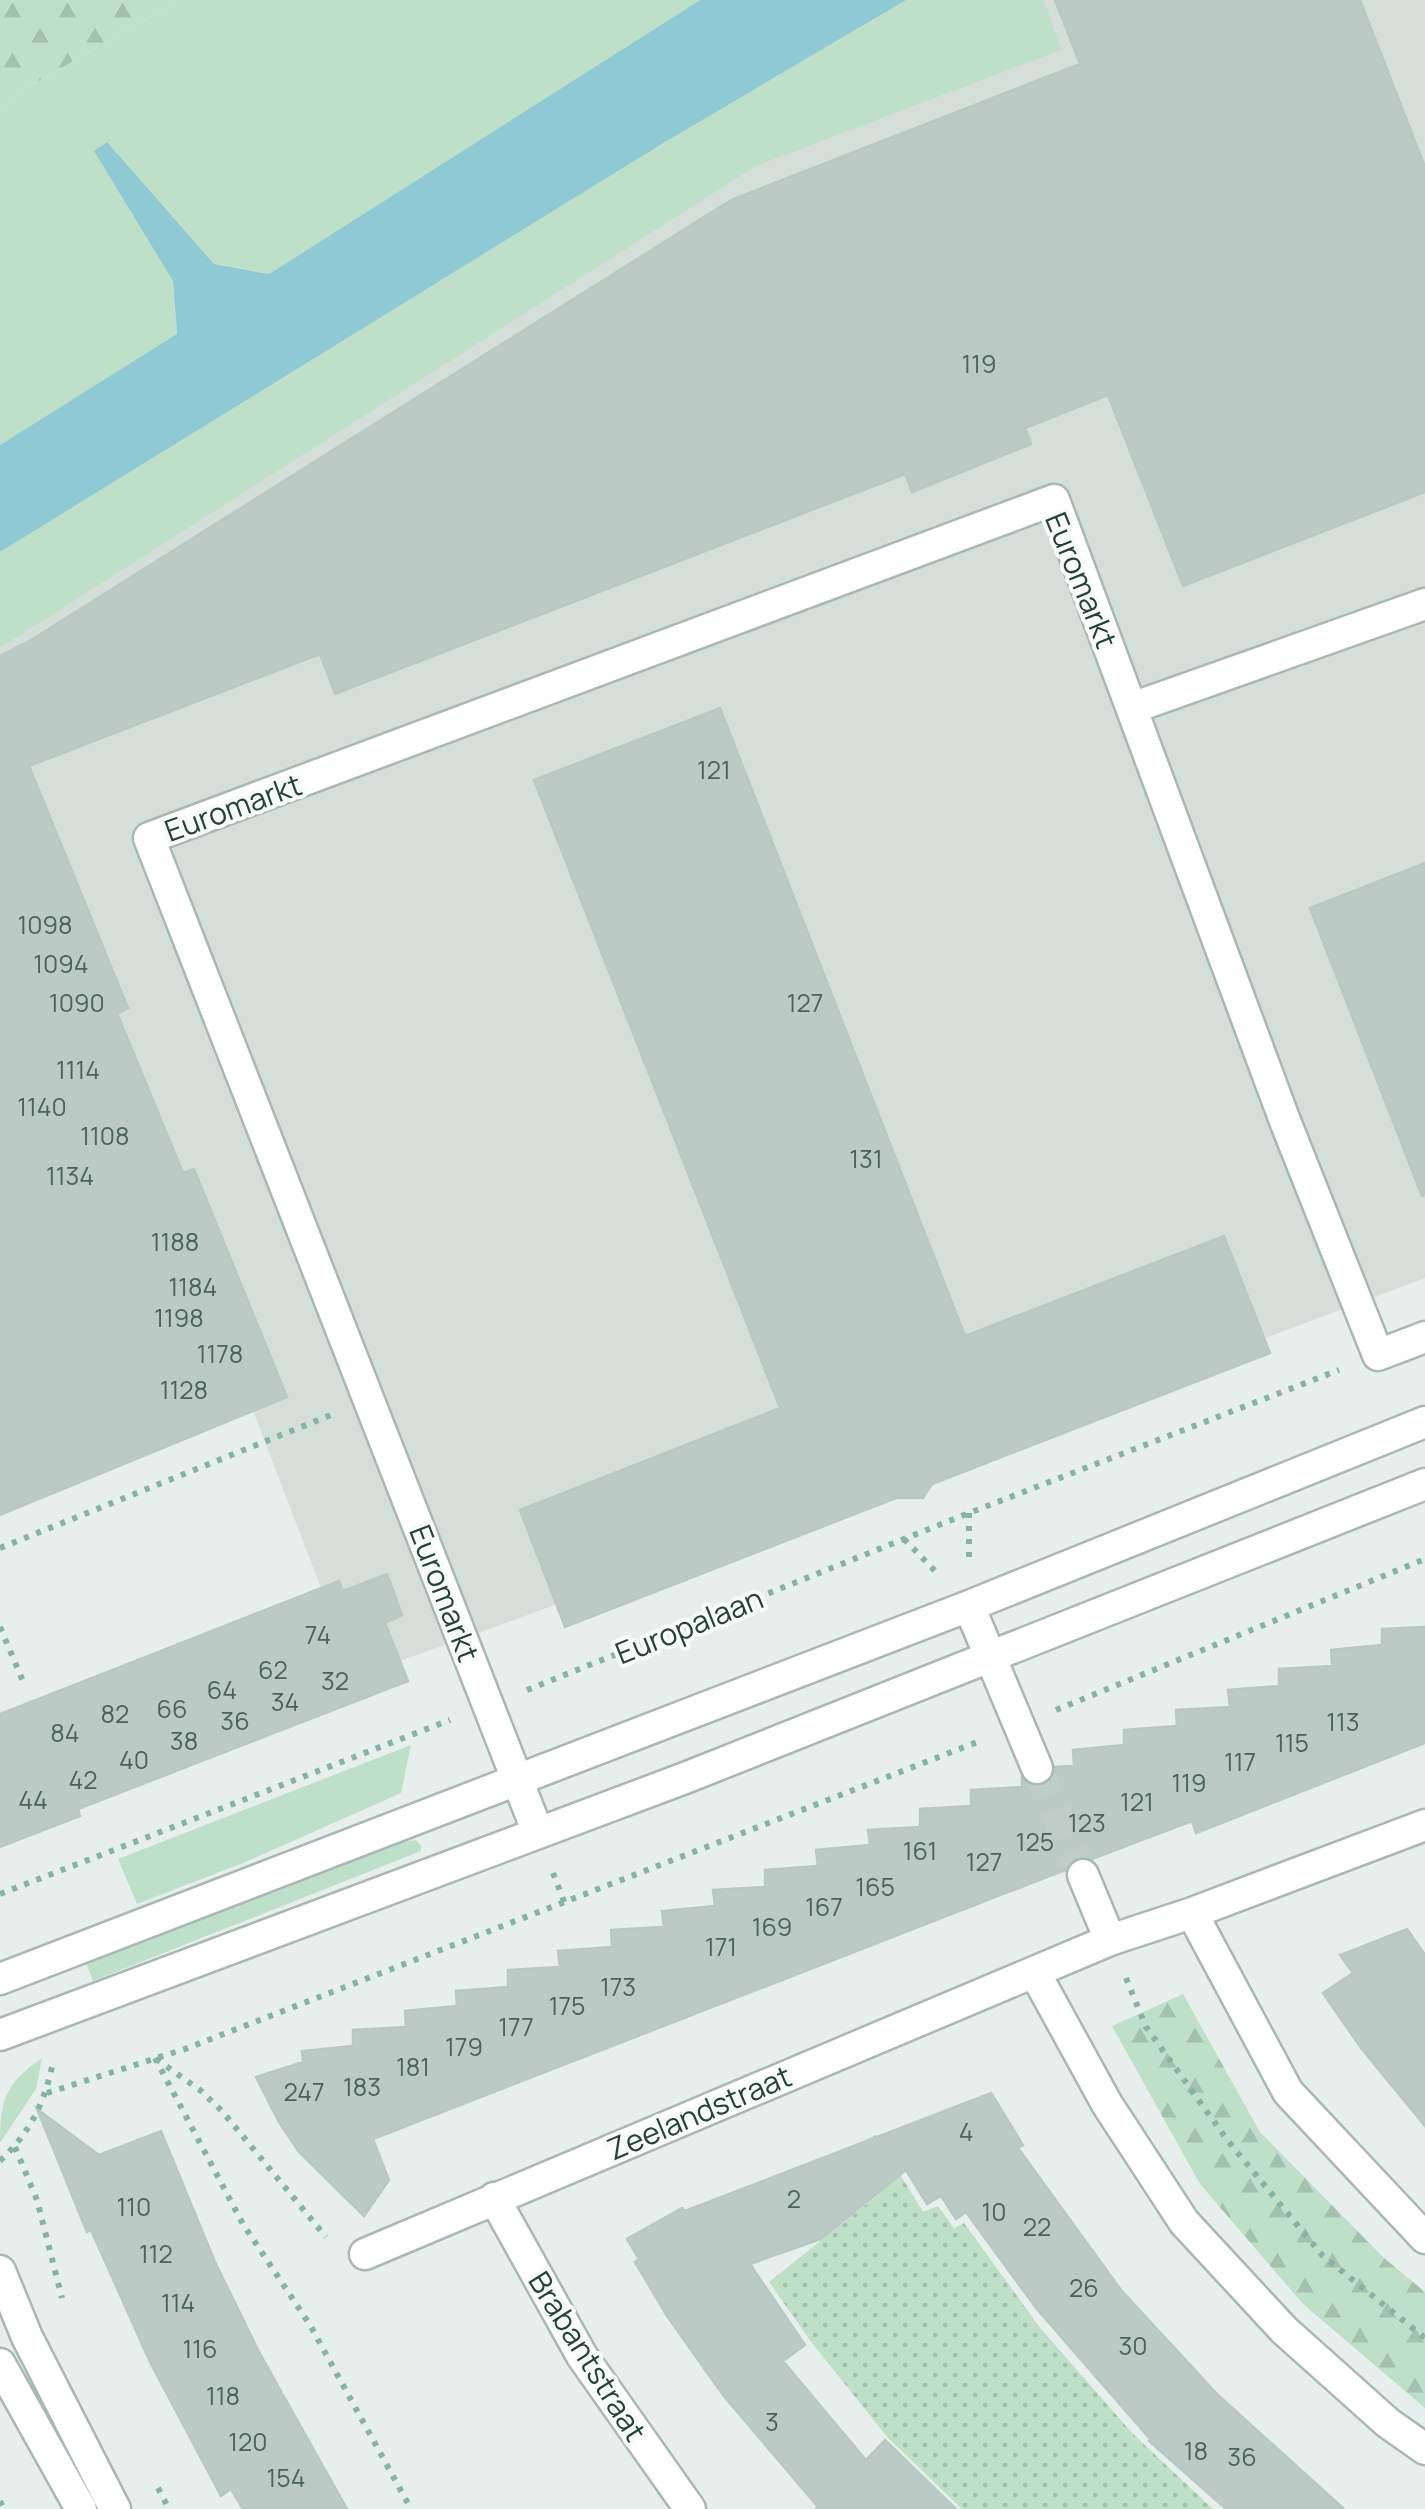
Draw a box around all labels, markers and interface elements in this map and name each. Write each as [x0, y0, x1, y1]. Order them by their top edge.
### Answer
house number: 119 [961, 346, 997, 381]
street label: Euromarkt [1036, 506, 1128, 654]
house number: 121 [697, 752, 731, 787]
street label: Euromarkt [159, 763, 307, 851]
house number: 1098 [17, 907, 73, 942]
house number: 1094 [33, 946, 89, 981]
house number: 1090 [49, 985, 105, 1020]
house number: 127 [787, 985, 823, 1020]
house number: 1114 [56, 1052, 100, 1087]
house number: 1140 [17, 1089, 67, 1124]
house number: 1108 [80, 1118, 130, 1153]
house number: 131 [849, 1141, 883, 1176]
house number: 1134 [46, 1158, 94, 1193]
house number: 1188 [151, 1224, 199, 1259]
house number: 1184 [169, 1269, 217, 1304]
house number: 1198 [154, 1300, 204, 1335]
house number: 1178 [197, 1336, 243, 1371]
house number: 1128 [160, 1372, 208, 1407]
street label: Euromarkt [400, 1519, 490, 1667]
street label: Europalaan [609, 1577, 769, 1673]
house number: 74 [305, 1617, 331, 1652]
house number: 62 [258, 1652, 288, 1687]
house number: 32 [321, 1663, 349, 1698]
house number: 64 [207, 1672, 237, 1707]
house number: 34 [271, 1684, 299, 1719]
house number: 66 [156, 1691, 188, 1726]
house number: 82 [101, 1696, 129, 1731]
house number: 36 [220, 1703, 250, 1738]
house number: 113 [1326, 1704, 1360, 1739]
house number: 84 [50, 1715, 80, 1750]
house number: 38 [170, 1723, 198, 1758]
house number: 115 [1275, 1725, 1309, 1760]
house number: 40 [119, 1742, 149, 1777]
house number: 117 [1224, 1744, 1256, 1779]
house number: 42 [69, 1762, 98, 1797]
house number: 119 [1171, 1765, 1207, 1800]
house number: 44 [18, 1782, 48, 1817]
house number: 121 [1120, 1784, 1154, 1819]
house number: 123 [1068, 1805, 1106, 1840]
house number: 125 [1016, 1824, 1054, 1859]
house number: 161 [903, 1833, 937, 1868]
house number: 127 [966, 1844, 1002, 1879]
house number: 165 [855, 1869, 895, 1904]
house number: 167 [805, 1889, 843, 1924]
house number: 169 [752, 1909, 792, 1944]
house number: 171 [705, 1929, 737, 1964]
house number: 173 [600, 1969, 636, 2004]
house number: 175 [549, 1988, 585, 2023]
house number: 177 [498, 2009, 534, 2044]
house number: 179 [445, 2029, 483, 2064]
house number: 181 [396, 2049, 430, 2084]
street label: Zeelandstraat [601, 2055, 797, 2169]
house number: 183 [343, 2069, 381, 2104]
house number: 247 [283, 2074, 325, 2109]
house number: 4 [959, 2114, 973, 2149]
house number: 2 [787, 2181, 801, 2216]
house number: 110 [117, 2189, 151, 2224]
house number: 10 [981, 2194, 1007, 2229]
house number: 22 [1023, 2209, 1051, 2244]
house number: 112 [139, 2236, 173, 2271]
street label: Brabantstraat [520, 2263, 656, 2449]
house number: 26 [1069, 2270, 1099, 2305]
house number: 114 [161, 2285, 195, 2320]
house number: 30 [1118, 2328, 1148, 2363]
house number: 116 [182, 2331, 218, 2366]
house number: 118 [206, 2378, 240, 2413]
house number: 3 [765, 2404, 779, 2439]
house number: 120 [228, 2424, 268, 2459]
house number: 18 [1184, 2433, 1208, 2468]
house number: 36 [1227, 2439, 1257, 2474]
house number: 154 [267, 2460, 305, 2495]

